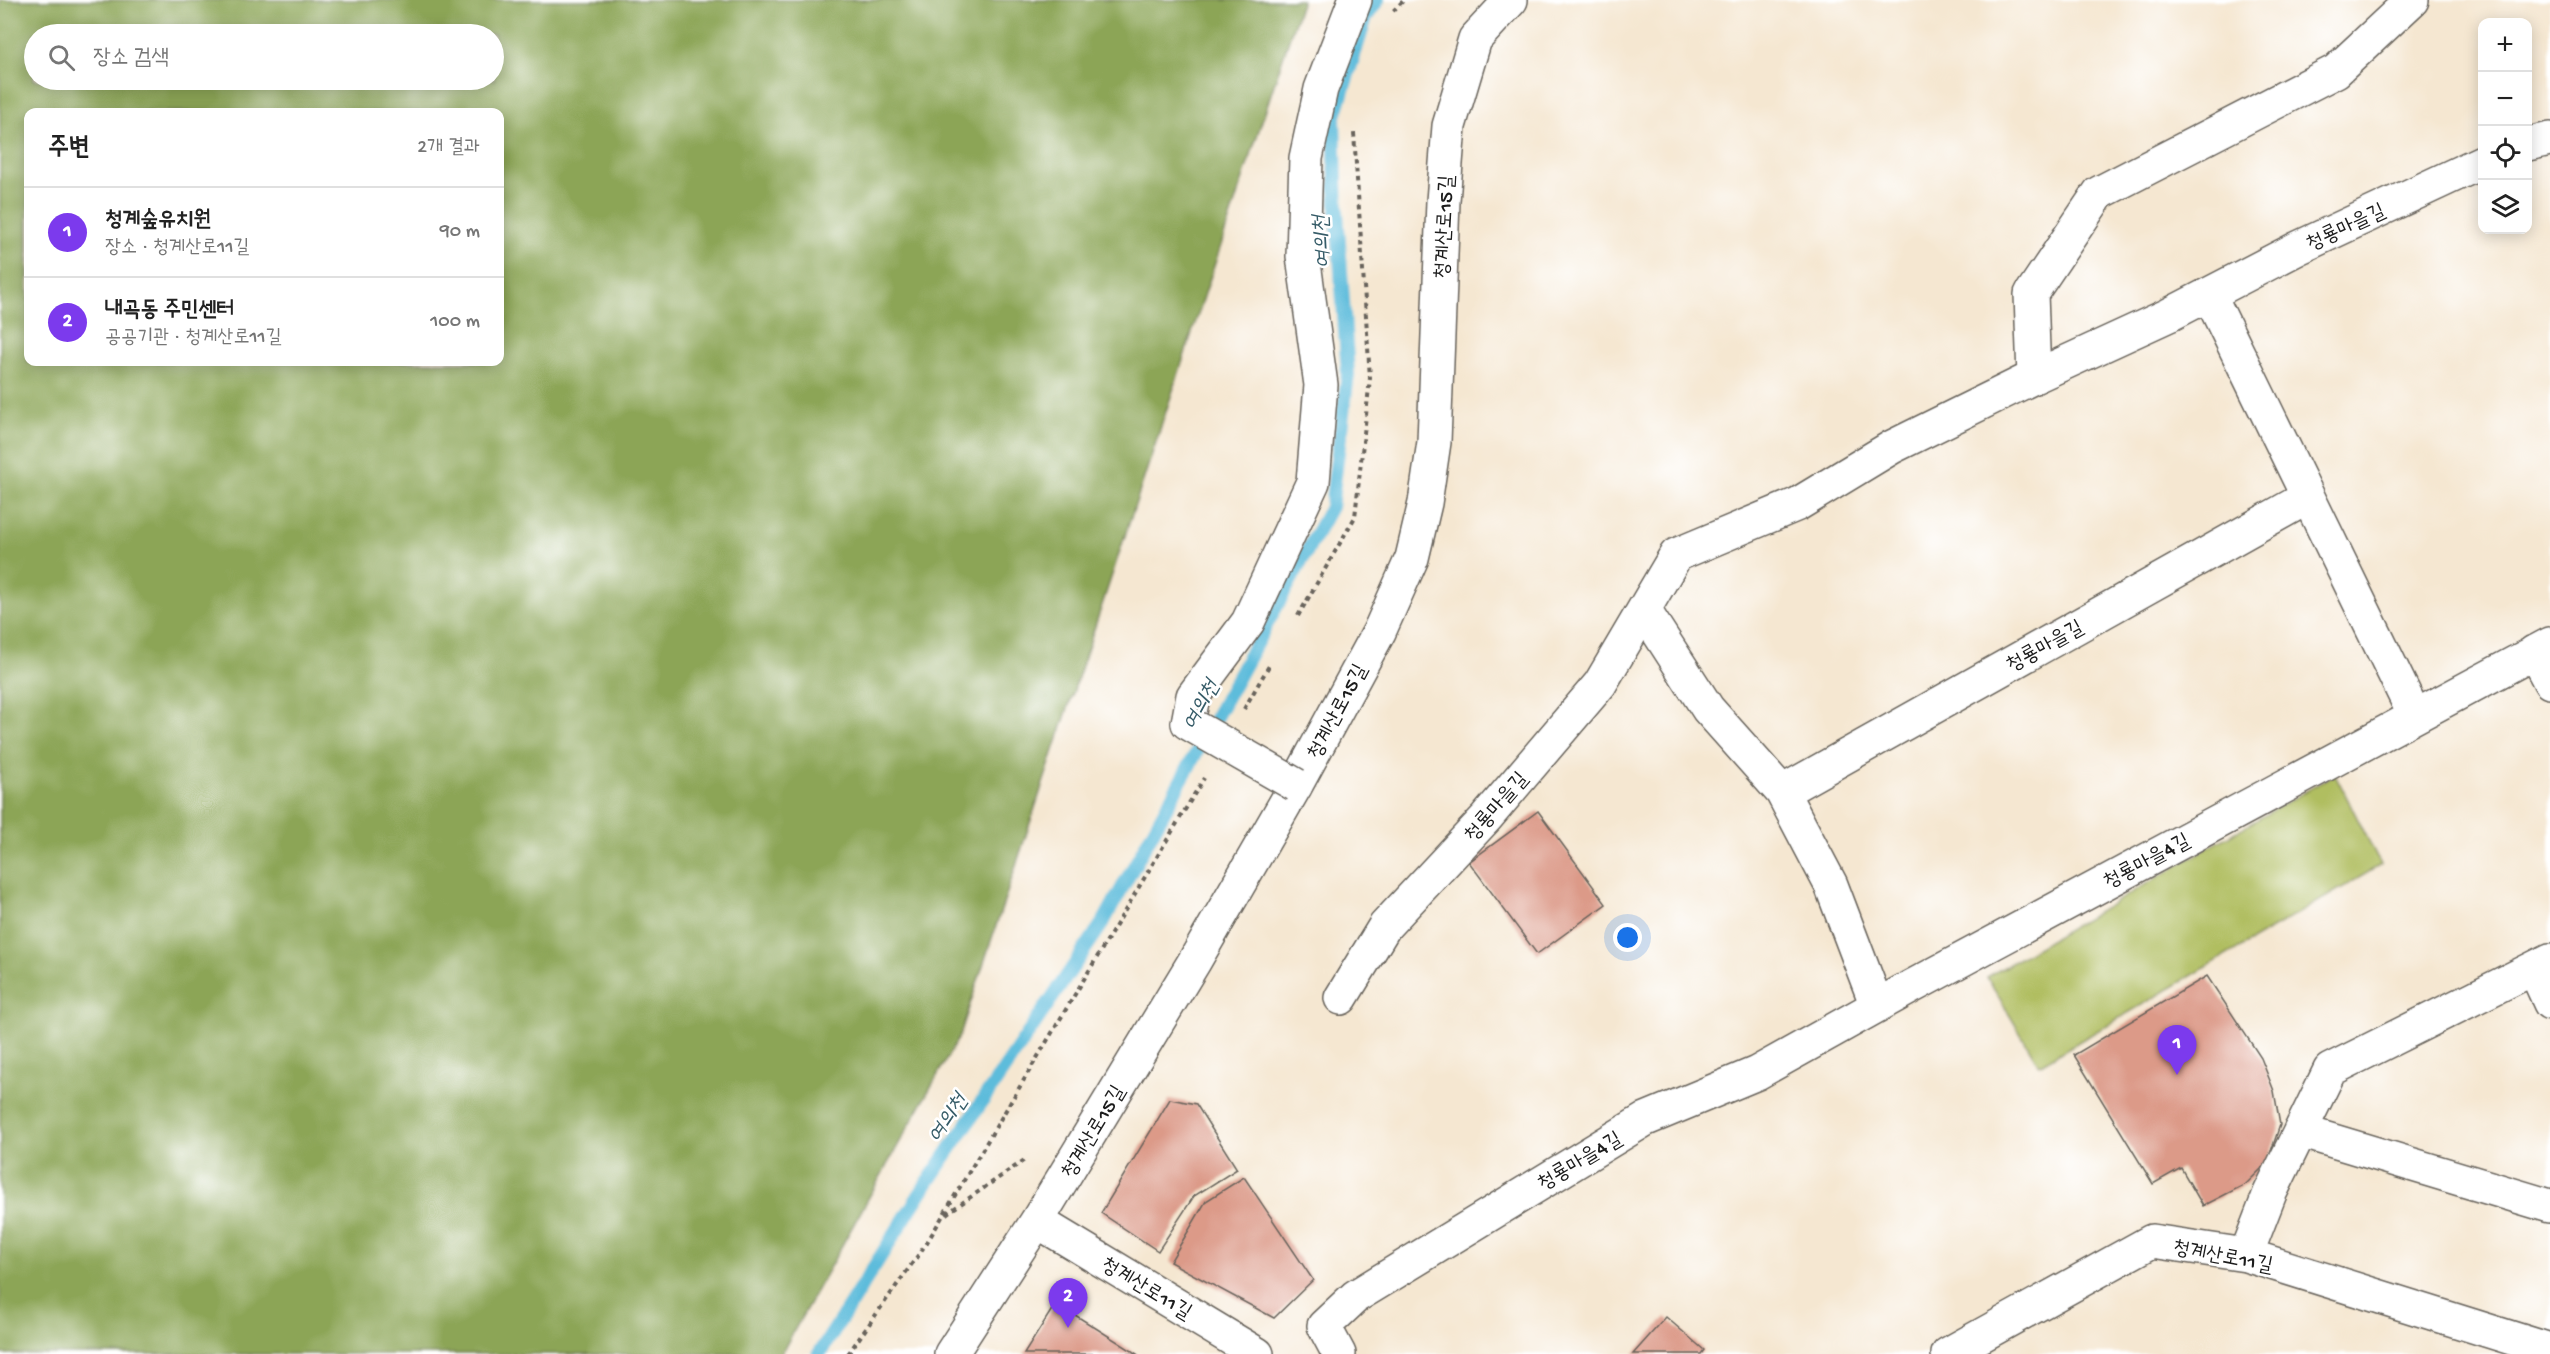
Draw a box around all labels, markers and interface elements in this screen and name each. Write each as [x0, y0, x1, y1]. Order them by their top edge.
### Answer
map controls [2478, 18, 2532, 234]
button: + [2478, 18, 2532, 72]
search box [24, 24, 504, 90]
icon: search [45, 41, 78, 74]
text: 장소 검색 [93, 46, 169, 72]
button: − [2478, 72, 2532, 126]
button: locate [2478, 126, 2532, 180]
text: 주변 [48, 134, 90, 165]
text: 2개 결과 [417, 137, 480, 160]
street label: 청계산로15길 [1431, 174, 1462, 280]
button: layers [2478, 180, 2532, 234]
street label: 청룡마을길 [2303, 200, 2390, 258]
text: 청계숲유치원 [105, 208, 211, 234]
water label: 여의천 [1310, 212, 1338, 269]
text: 1 [63, 221, 72, 244]
text: 90 m [440, 221, 480, 244]
text: 장소 · 청계산로11길 [105, 237, 250, 260]
text: 내곡동 주민센터 [105, 298, 234, 324]
text: 2 [63, 311, 72, 334]
text: 100 m [430, 311, 480, 334]
text: 공공기관 · 청계산로11길 [105, 327, 282, 350]
street label: 청룡마을길 [2003, 617, 2089, 679]
street label: 청계산로15길 [1304, 661, 1375, 764]
water label: 여의천 [1178, 674, 1228, 735]
street label: 청룡마을길 [1460, 768, 1535, 848]
street label: 청룡마을4길 [2100, 830, 2195, 896]
your location [1613, 923, 1642, 952]
pin: 1 [2158, 1026, 2196, 1075]
street label: 청계산로15길 [1057, 1082, 1133, 1184]
water label: 여의천 [924, 1088, 976, 1149]
street label: 청룡마을4길 [1534, 1128, 1628, 1198]
street label: 청계산로11길 [2170, 1236, 2275, 1280]
street label: 청계산로11길 [1095, 1253, 1195, 1327]
pin: 2 [1048, 1278, 1088, 1328]

